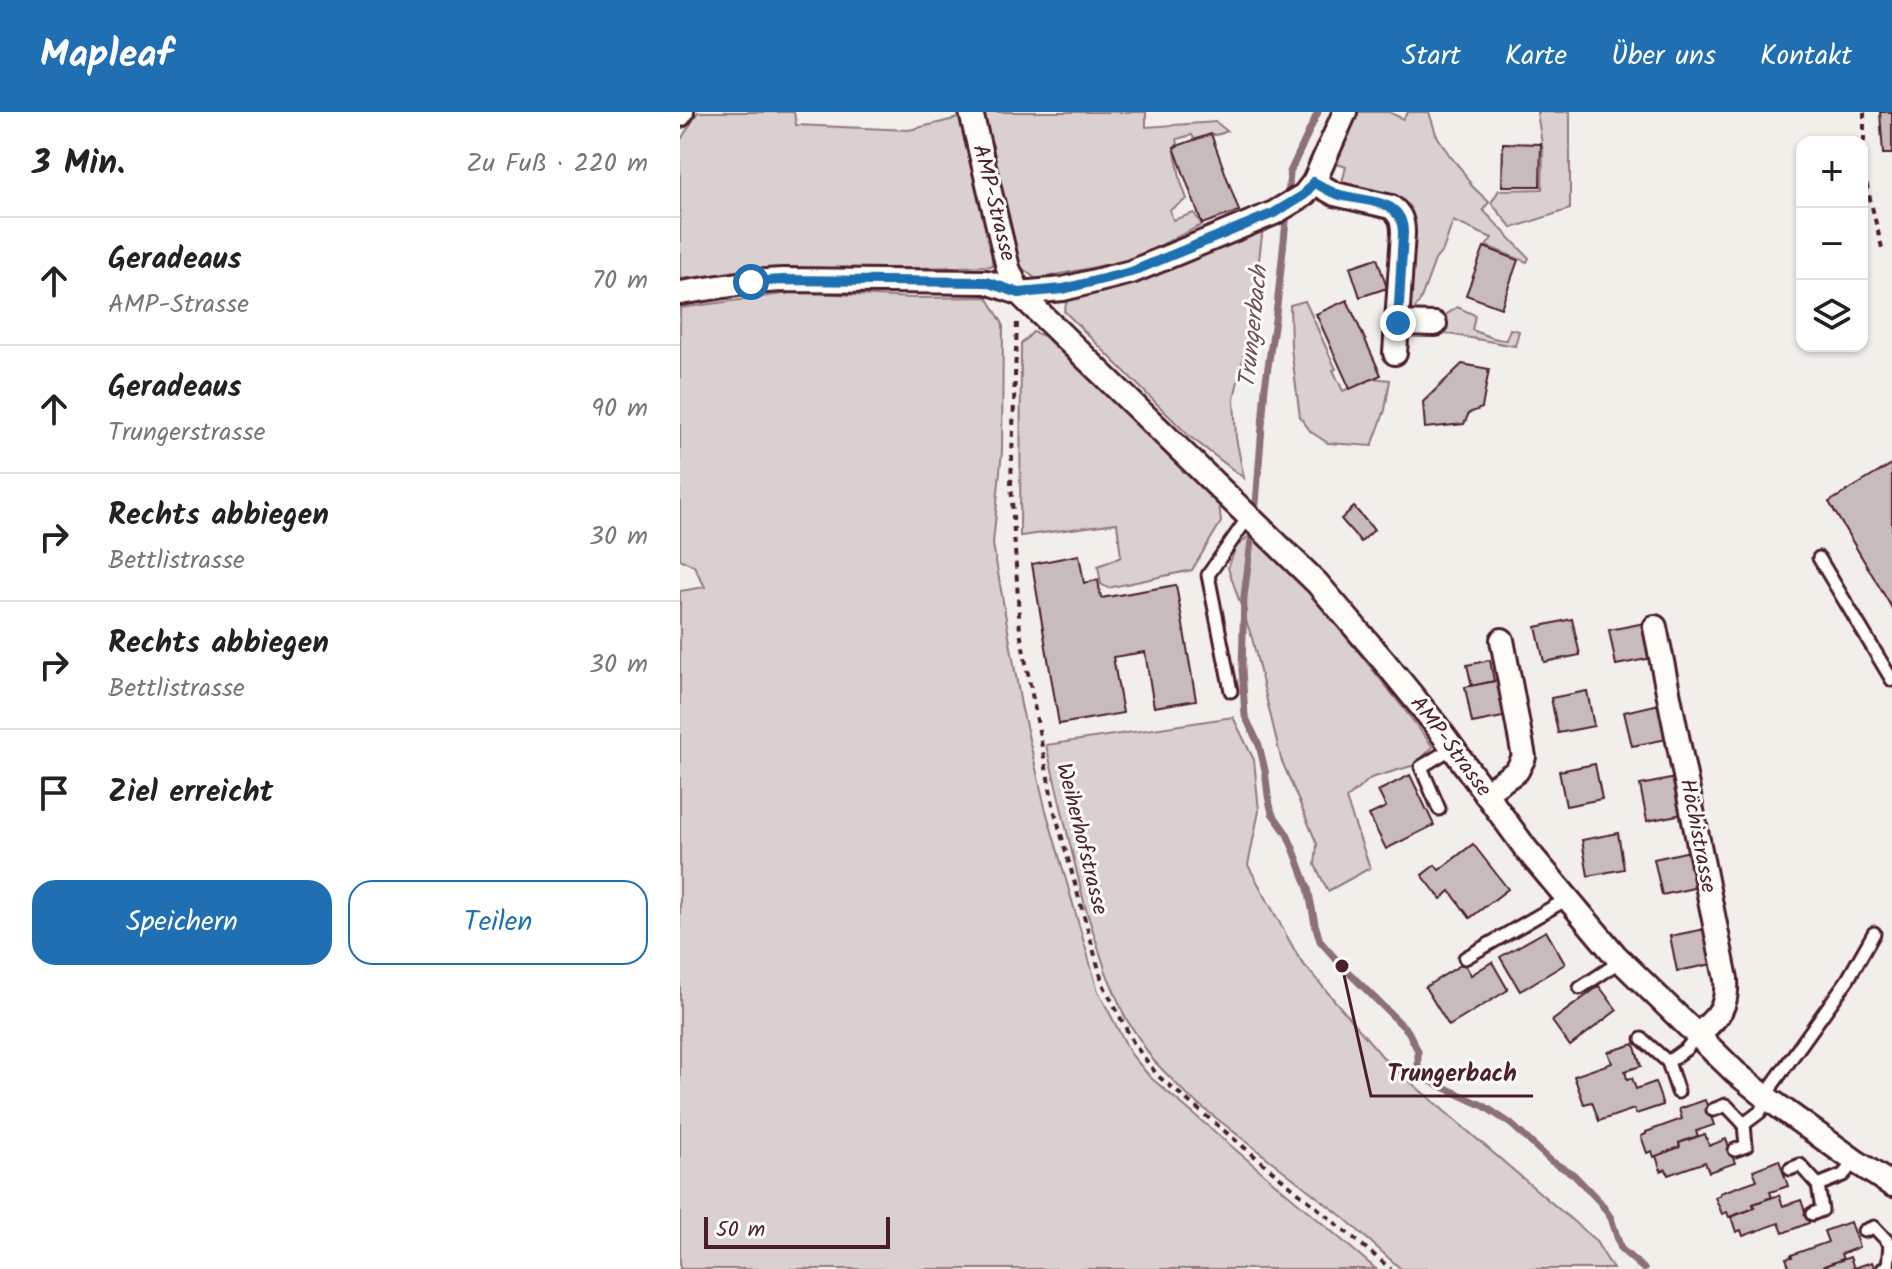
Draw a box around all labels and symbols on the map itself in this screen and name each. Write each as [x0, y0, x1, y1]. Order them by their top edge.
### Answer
street label: AMP-Strasse [962, 141, 1024, 265]
water label: Trungerbach [1228, 262, 1280, 390]
route start [733, 264, 769, 300]
route end [1380, 305, 1416, 341]
street label: AMP-Strasse [1400, 689, 1500, 805]
street label: Weiherhofstrasse [1045, 759, 1117, 919]
street label: Höchistrasse [1669, 776, 1725, 896]
callout: Trungerbach [1371, 1048, 1533, 1096]
text: Trungerbach [1387, 1055, 1517, 1094]
scale bar [704, 1213, 890, 1249]

